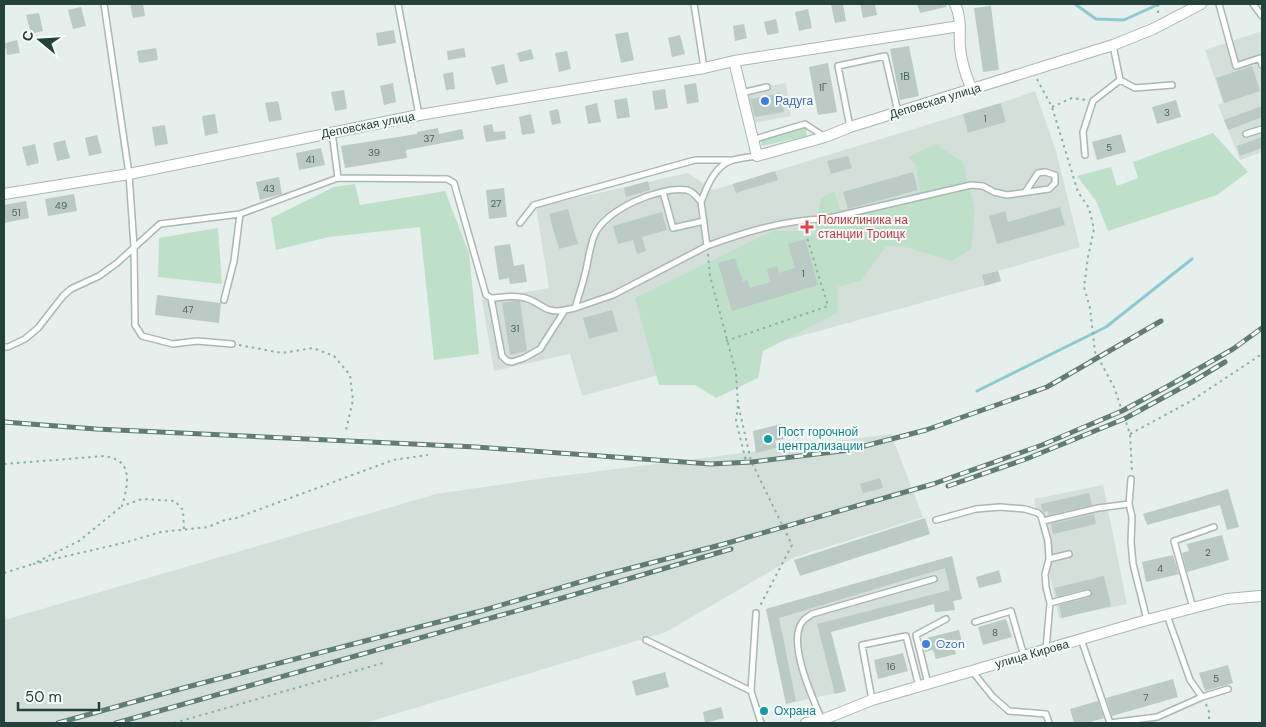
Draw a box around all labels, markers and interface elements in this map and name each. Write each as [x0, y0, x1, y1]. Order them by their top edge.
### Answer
north arrow [15, 15, 65, 65]
text: С [18, 28, 38, 44]
house number: 1В [900, 70, 910, 83]
street label: Деповская улица [887, 79, 983, 123]
house number: 1Г [819, 81, 828, 94]
place label: Радуга [775, 93, 813, 109]
marker: Радуга [759, 95, 771, 107]
house number: 3 [1164, 106, 1170, 119]
street label: Деповская улица [320, 108, 417, 142]
house number: 1 [983, 112, 987, 125]
house number: 37 [423, 132, 435, 145]
house number: 5 [1106, 141, 1112, 154]
house number: 39 [368, 146, 380, 159]
house number: 41 [305, 153, 315, 166]
house number: 43 [263, 182, 275, 195]
house number: 27 [491, 197, 501, 210]
house number: 49 [55, 199, 67, 212]
house number: 51 [11, 206, 21, 219]
place label: Поликлиника на станции Троицк [818, 212, 908, 242]
marker: Поликлиника на станции Троицк [800, 220, 814, 234]
house number: 1 [801, 267, 805, 280]
house number: 47 [182, 303, 194, 316]
house number: 31 [511, 322, 519, 335]
place label: Пост горочной централизации [778, 424, 863, 454]
marker: Пост горочной централизации [762, 433, 774, 445]
house number: 2 [1205, 546, 1211, 559]
house number: 4 [1157, 562, 1163, 575]
house number: 8 [992, 626, 998, 639]
place label: Ozon [936, 636, 965, 652]
street label: улица Кирова [993, 636, 1071, 672]
marker: Ozon [920, 638, 932, 650]
house number: 16 [886, 660, 896, 673]
house number: 5 [1213, 672, 1219, 685]
scale bar [18, 680, 99, 712]
text: 50 m [25, 687, 62, 707]
house number: 7 [1143, 691, 1149, 704]
place label: Охрана [774, 703, 816, 719]
marker: Охрана [758, 705, 770, 717]

